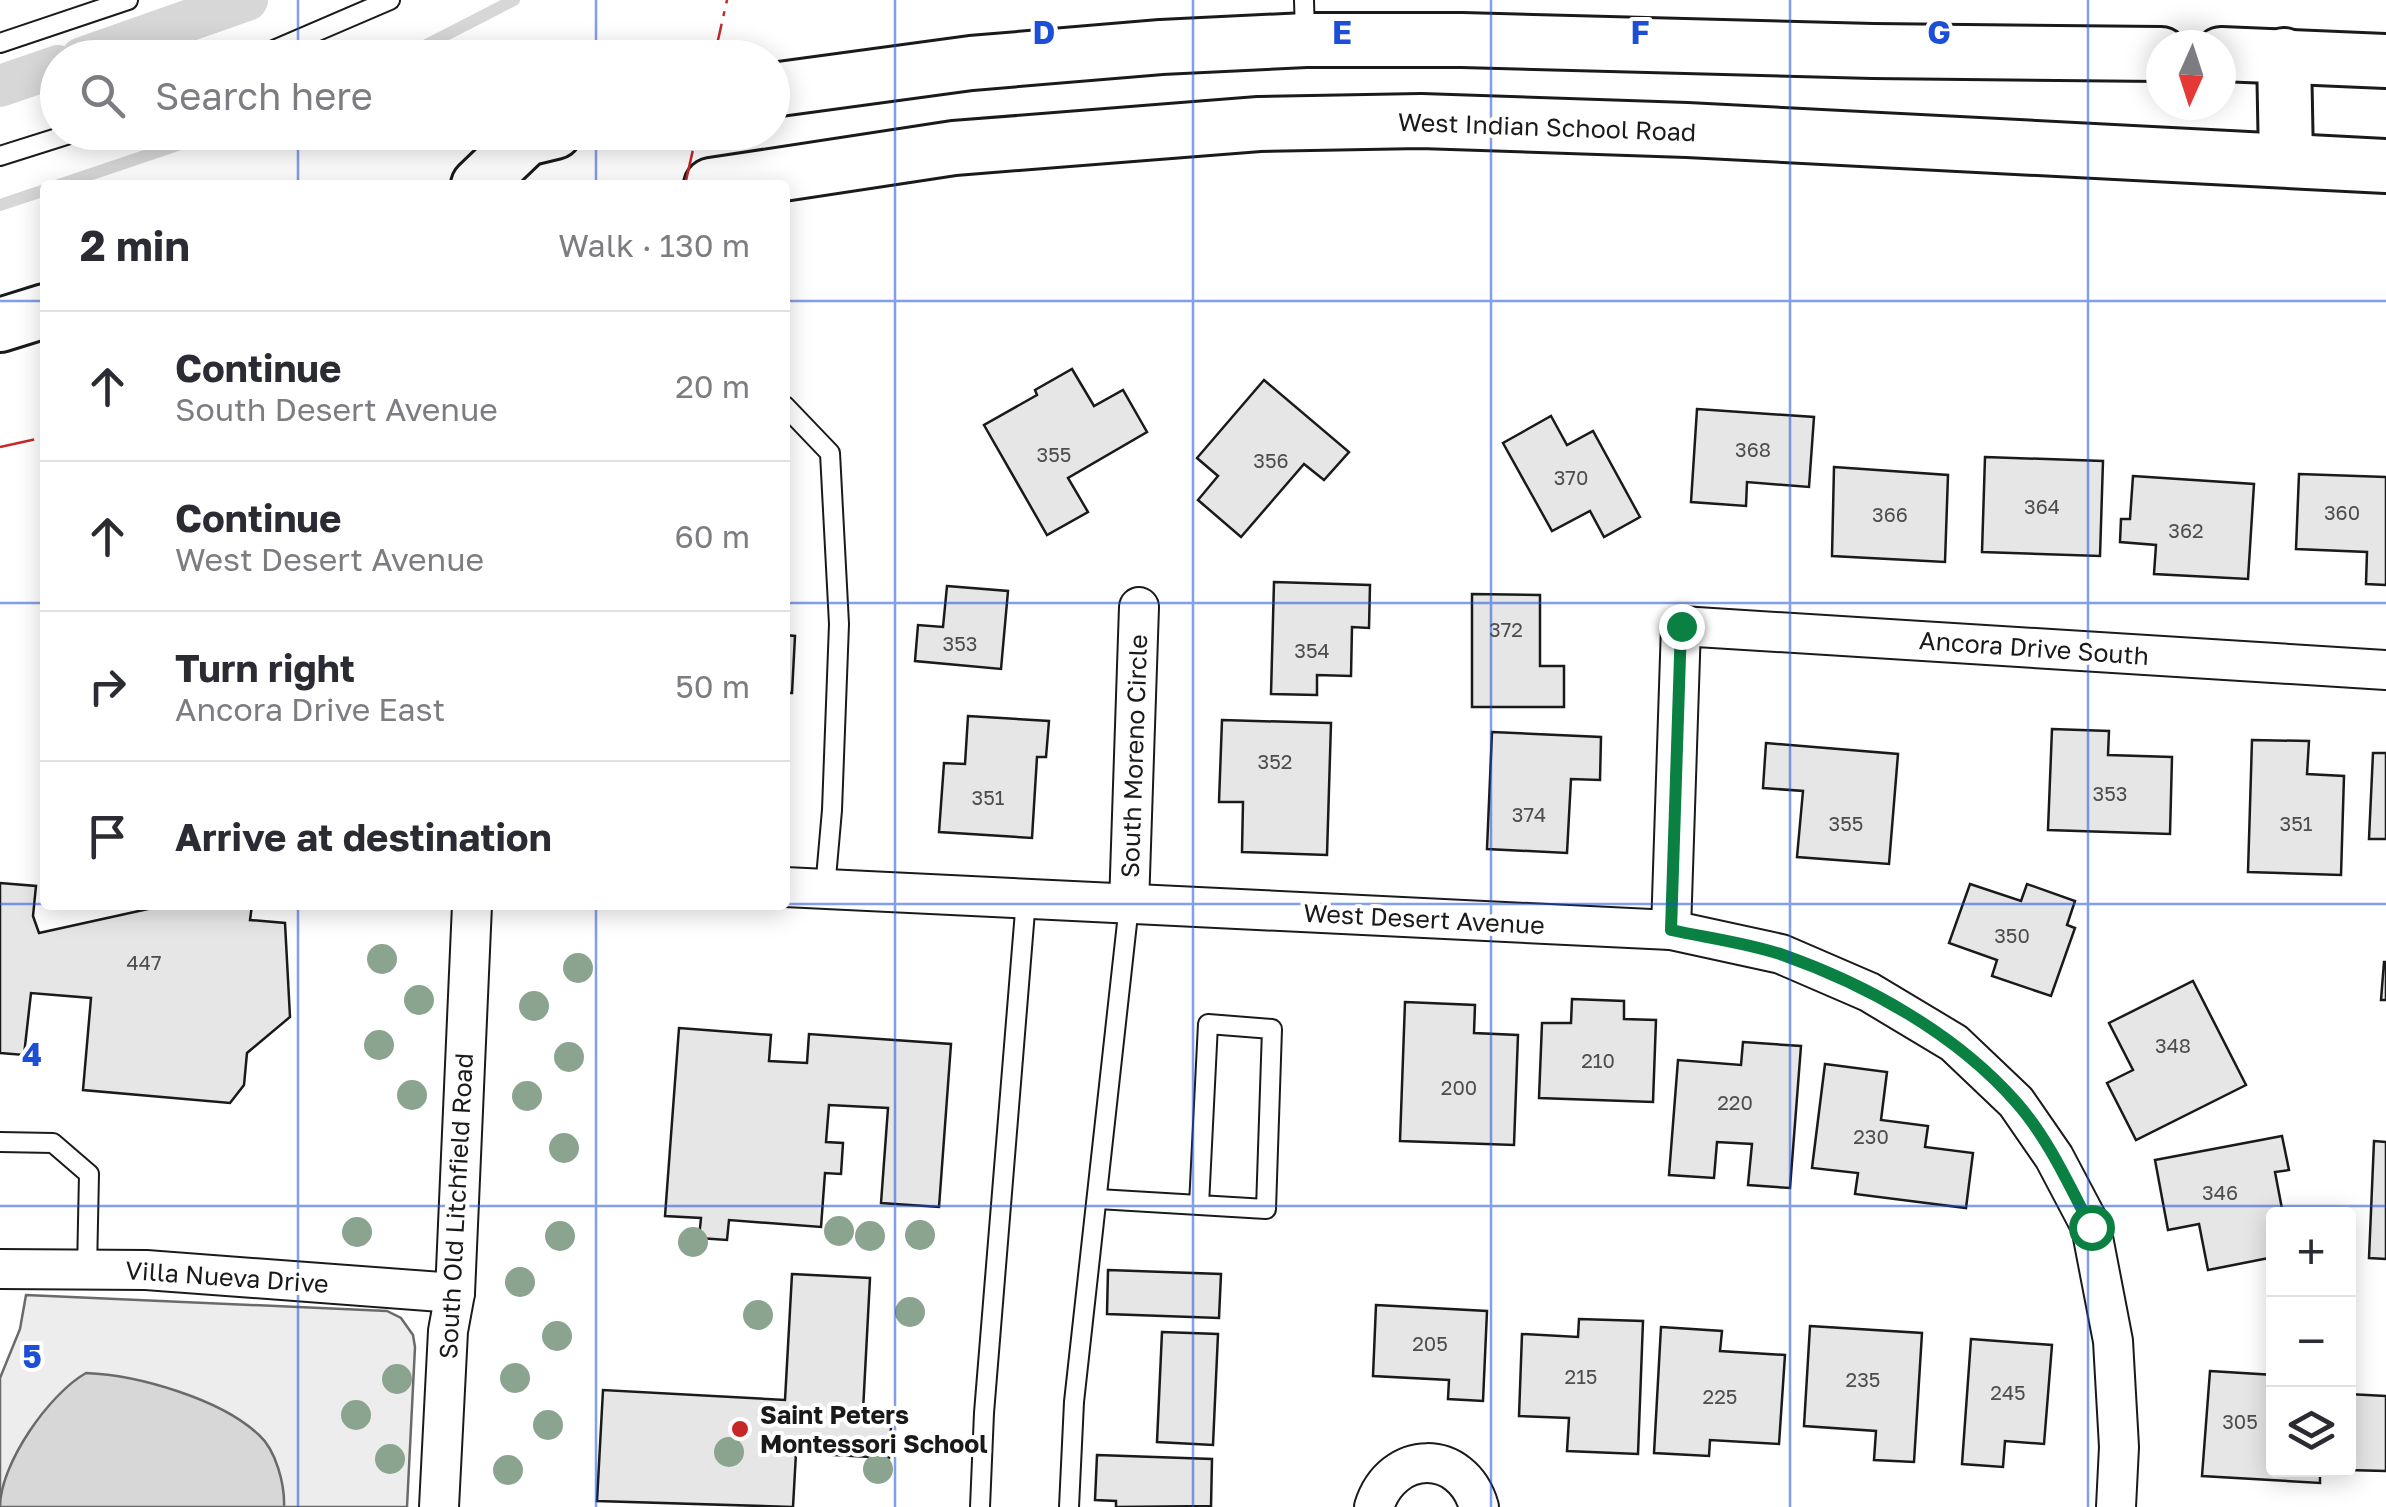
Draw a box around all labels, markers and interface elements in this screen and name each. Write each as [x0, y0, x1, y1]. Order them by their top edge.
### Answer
text: D [1033, 13, 1055, 51]
text: E [1332, 13, 1352, 51]
text: F [1630, 13, 1650, 51]
text: G [1927, 13, 1951, 51]
north arrow [2146, 30, 2236, 120]
search box [40, 40, 790, 150]
icon: search [75, 68, 130, 123]
text: Search here [155, 73, 373, 118]
street label: West Indian School Road [1397, 106, 1697, 147]
text: 2 min [80, 220, 190, 270]
text: Walk · 130 m [558, 226, 750, 264]
text: Continue [175, 345, 341, 390]
icon: ahead [80, 359, 135, 414]
text: 20 m [675, 367, 750, 405]
text: South Desert Avenue [175, 390, 498, 428]
house number: 368 [1735, 437, 1771, 461]
house number: 355 [1037, 442, 1071, 466]
house number: 356 [1253, 448, 1289, 472]
house number: 370 [1554, 465, 1588, 489]
house number: 364 [2024, 494, 2060, 518]
text: Continue [175, 495, 341, 540]
house number: 360 [2324, 500, 2360, 524]
house number: 366 [1872, 502, 1908, 526]
icon: ahead [80, 509, 135, 564]
text: 60 m [674, 517, 750, 555]
house number: 362 [2168, 518, 2204, 542]
text: West Desert Avenue [175, 540, 484, 578]
route end [1659, 604, 1705, 650]
house number: 372 [1489, 617, 1523, 641]
street label: Ancora Drive South [1918, 624, 2150, 671]
house number: 353 [943, 631, 978, 655]
street label: South Moreno Circle [1114, 634, 1153, 878]
house number: 354 [1294, 638, 1330, 662]
text: Turn right [175, 645, 355, 690]
icon: right [80, 659, 135, 714]
text: 50 m [675, 667, 750, 705]
text: Ancora Drive East [175, 690, 445, 728]
house number: 352 [1258, 749, 1292, 773]
house number: 353 [2093, 781, 2128, 805]
house number: 351 [972, 785, 1005, 809]
house number: 374 [1512, 802, 1546, 826]
icon: arrive [80, 809, 135, 864]
house number: 355 [1829, 811, 1863, 835]
house number: 351 [2280, 811, 2313, 835]
text: Arrive at destination [175, 814, 552, 859]
street label: West Desert Avenue [1303, 897, 1545, 940]
house number: 350 [1994, 923, 2030, 947]
house number: 447 [127, 950, 162, 974]
house number: 348 [2155, 1033, 2191, 1057]
text: 4 [22, 1035, 42, 1073]
house number: 210 [1581, 1048, 1615, 1072]
street label: South Old Litchfield Road [432, 1052, 479, 1360]
house number: 200 [1441, 1075, 1477, 1099]
house number: 220 [1717, 1090, 1753, 1114]
house number: 230 [1853, 1124, 1889, 1148]
house number: 346 [2202, 1180, 2238, 1204]
route start [2069, 1205, 2115, 1251]
map controls [2266, 1207, 2356, 1477]
button: + [2266, 1207, 2356, 1297]
street label: Villa Nueva Drive [124, 1254, 330, 1299]
button: − [2266, 1297, 2356, 1387]
house number: 205 [1412, 1331, 1448, 1355]
text: 5 [22, 1337, 42, 1375]
house number: 215 [1565, 1364, 1597, 1388]
house number: 235 [1846, 1367, 1880, 1391]
house number: 245 [1990, 1380, 2026, 1404]
house number: 225 [1703, 1384, 1737, 1408]
button: layers [2266, 1387, 2356, 1477]
place label: Saint Peters Montessori School [760, 1399, 988, 1459]
house number: 305 [2222, 1409, 2258, 1433]
marker: Saint Peters Montessori School [729, 1418, 751, 1440]

